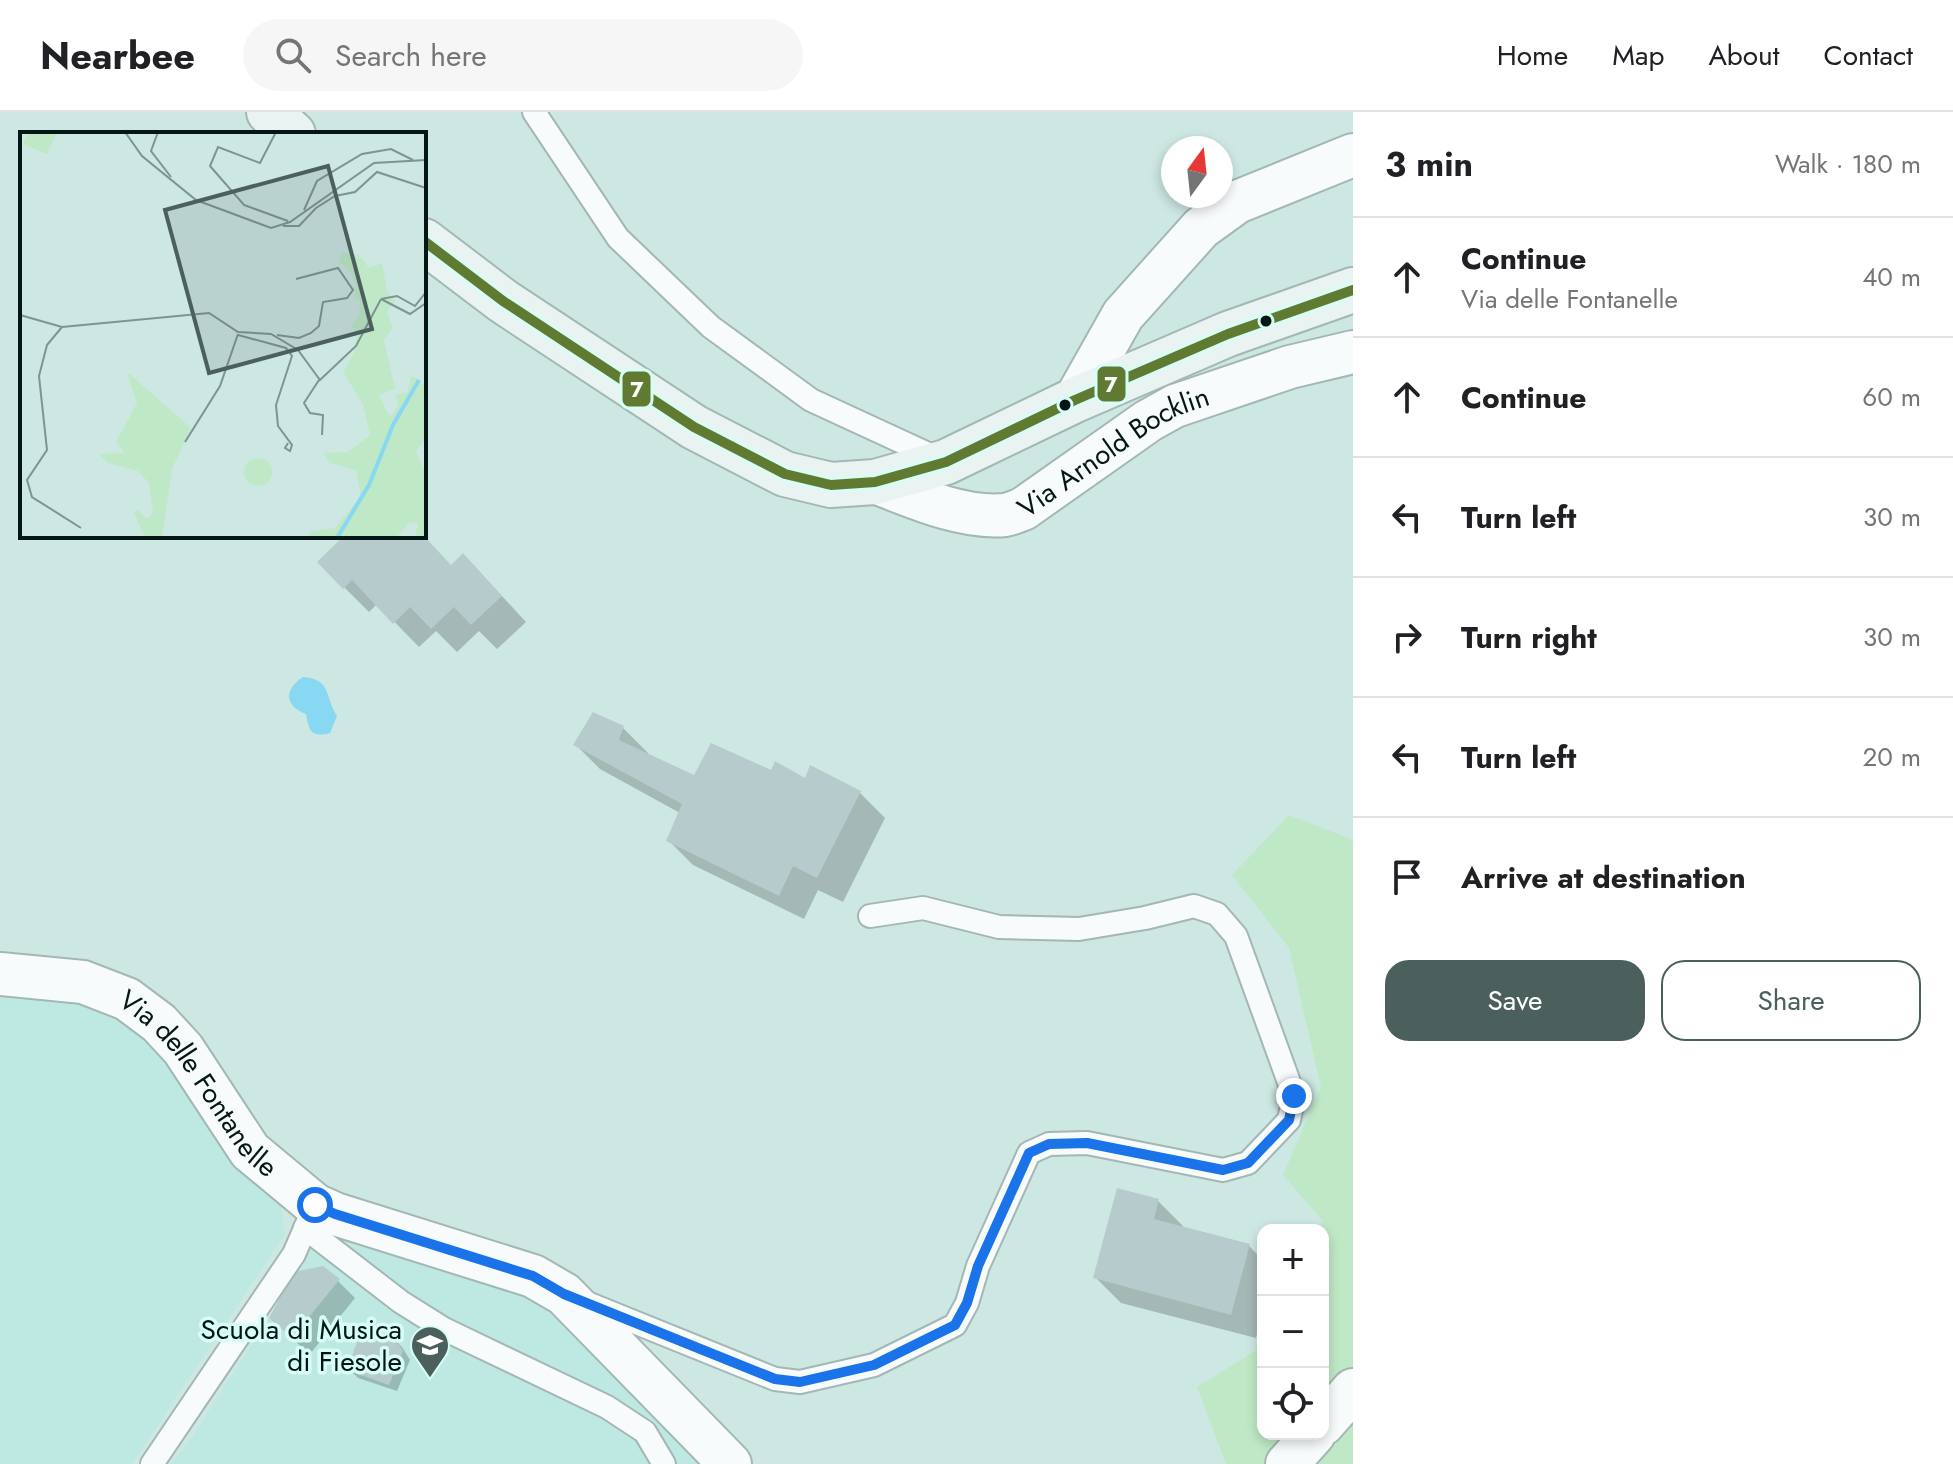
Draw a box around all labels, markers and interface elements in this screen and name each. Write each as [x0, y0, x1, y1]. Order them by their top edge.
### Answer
search box [243, 19, 803, 91]
text: Nearbee [40, 28, 195, 83]
icon: search [271, 33, 315, 77]
text: Search here [335, 34, 487, 77]
text: Home [1497, 35, 1568, 76]
text: Map [1612, 35, 1664, 76]
text: About [1708, 35, 1780, 76]
text: Contact [1824, 35, 1913, 76]
inset map [20, 132, 426, 538]
north arrow [1161, 136, 1233, 208]
text: 3 min [1385, 140, 1473, 189]
text: Walk · 180 m [1775, 145, 1921, 183]
text: Continue [1461, 237, 1587, 280]
icon: ahead [1385, 255, 1429, 299]
text: 40 m [1862, 258, 1921, 296]
text: Via delle Fontanelle [1461, 280, 1678, 318]
unlabelled marker [1258, 313, 1274, 329]
line badge: 7 [1096, 365, 1127, 403]
text: 7 [1104, 368, 1118, 400]
line badge: 7 [621, 370, 652, 408]
text: 7 [630, 373, 644, 405]
street label: Via Arnold Bocklin [1009, 375, 1215, 528]
icon: ahead [1385, 375, 1429, 419]
text: Continue [1461, 376, 1587, 419]
text: 60 m [1862, 378, 1921, 416]
unlabelled marker [1057, 397, 1073, 413]
icon: left [1385, 495, 1429, 539]
text: Turn left [1461, 496, 1576, 539]
text: 30 m [1863, 498, 1921, 536]
icon: right [1385, 615, 1429, 659]
text: Turn right [1461, 616, 1597, 659]
text: 30 m [1863, 618, 1921, 656]
icon: left [1385, 735, 1429, 779]
text: Turn left [1461, 736, 1576, 779]
text: 20 m [1863, 738, 1921, 776]
icon: arrive [1385, 855, 1429, 899]
text: Arrive at destination [1461, 856, 1746, 899]
button: Save [1385, 960, 1645, 1041]
button: Share [1661, 960, 1921, 1041]
street label: Via delle Fontanelle [110, 979, 287, 1186]
route end [1276, 1078, 1312, 1114]
route start [297, 1187, 333, 1223]
map controls [1257, 1224, 1329, 1440]
button: + [1257, 1224, 1329, 1296]
button: − [1257, 1296, 1329, 1368]
place label: Scuola di Musica di Fiesole [201, 1309, 402, 1382]
school or university icon: Scuola di Musica di Fiesole [409, 1324, 451, 1379]
button: locate [1257, 1368, 1329, 1440]

